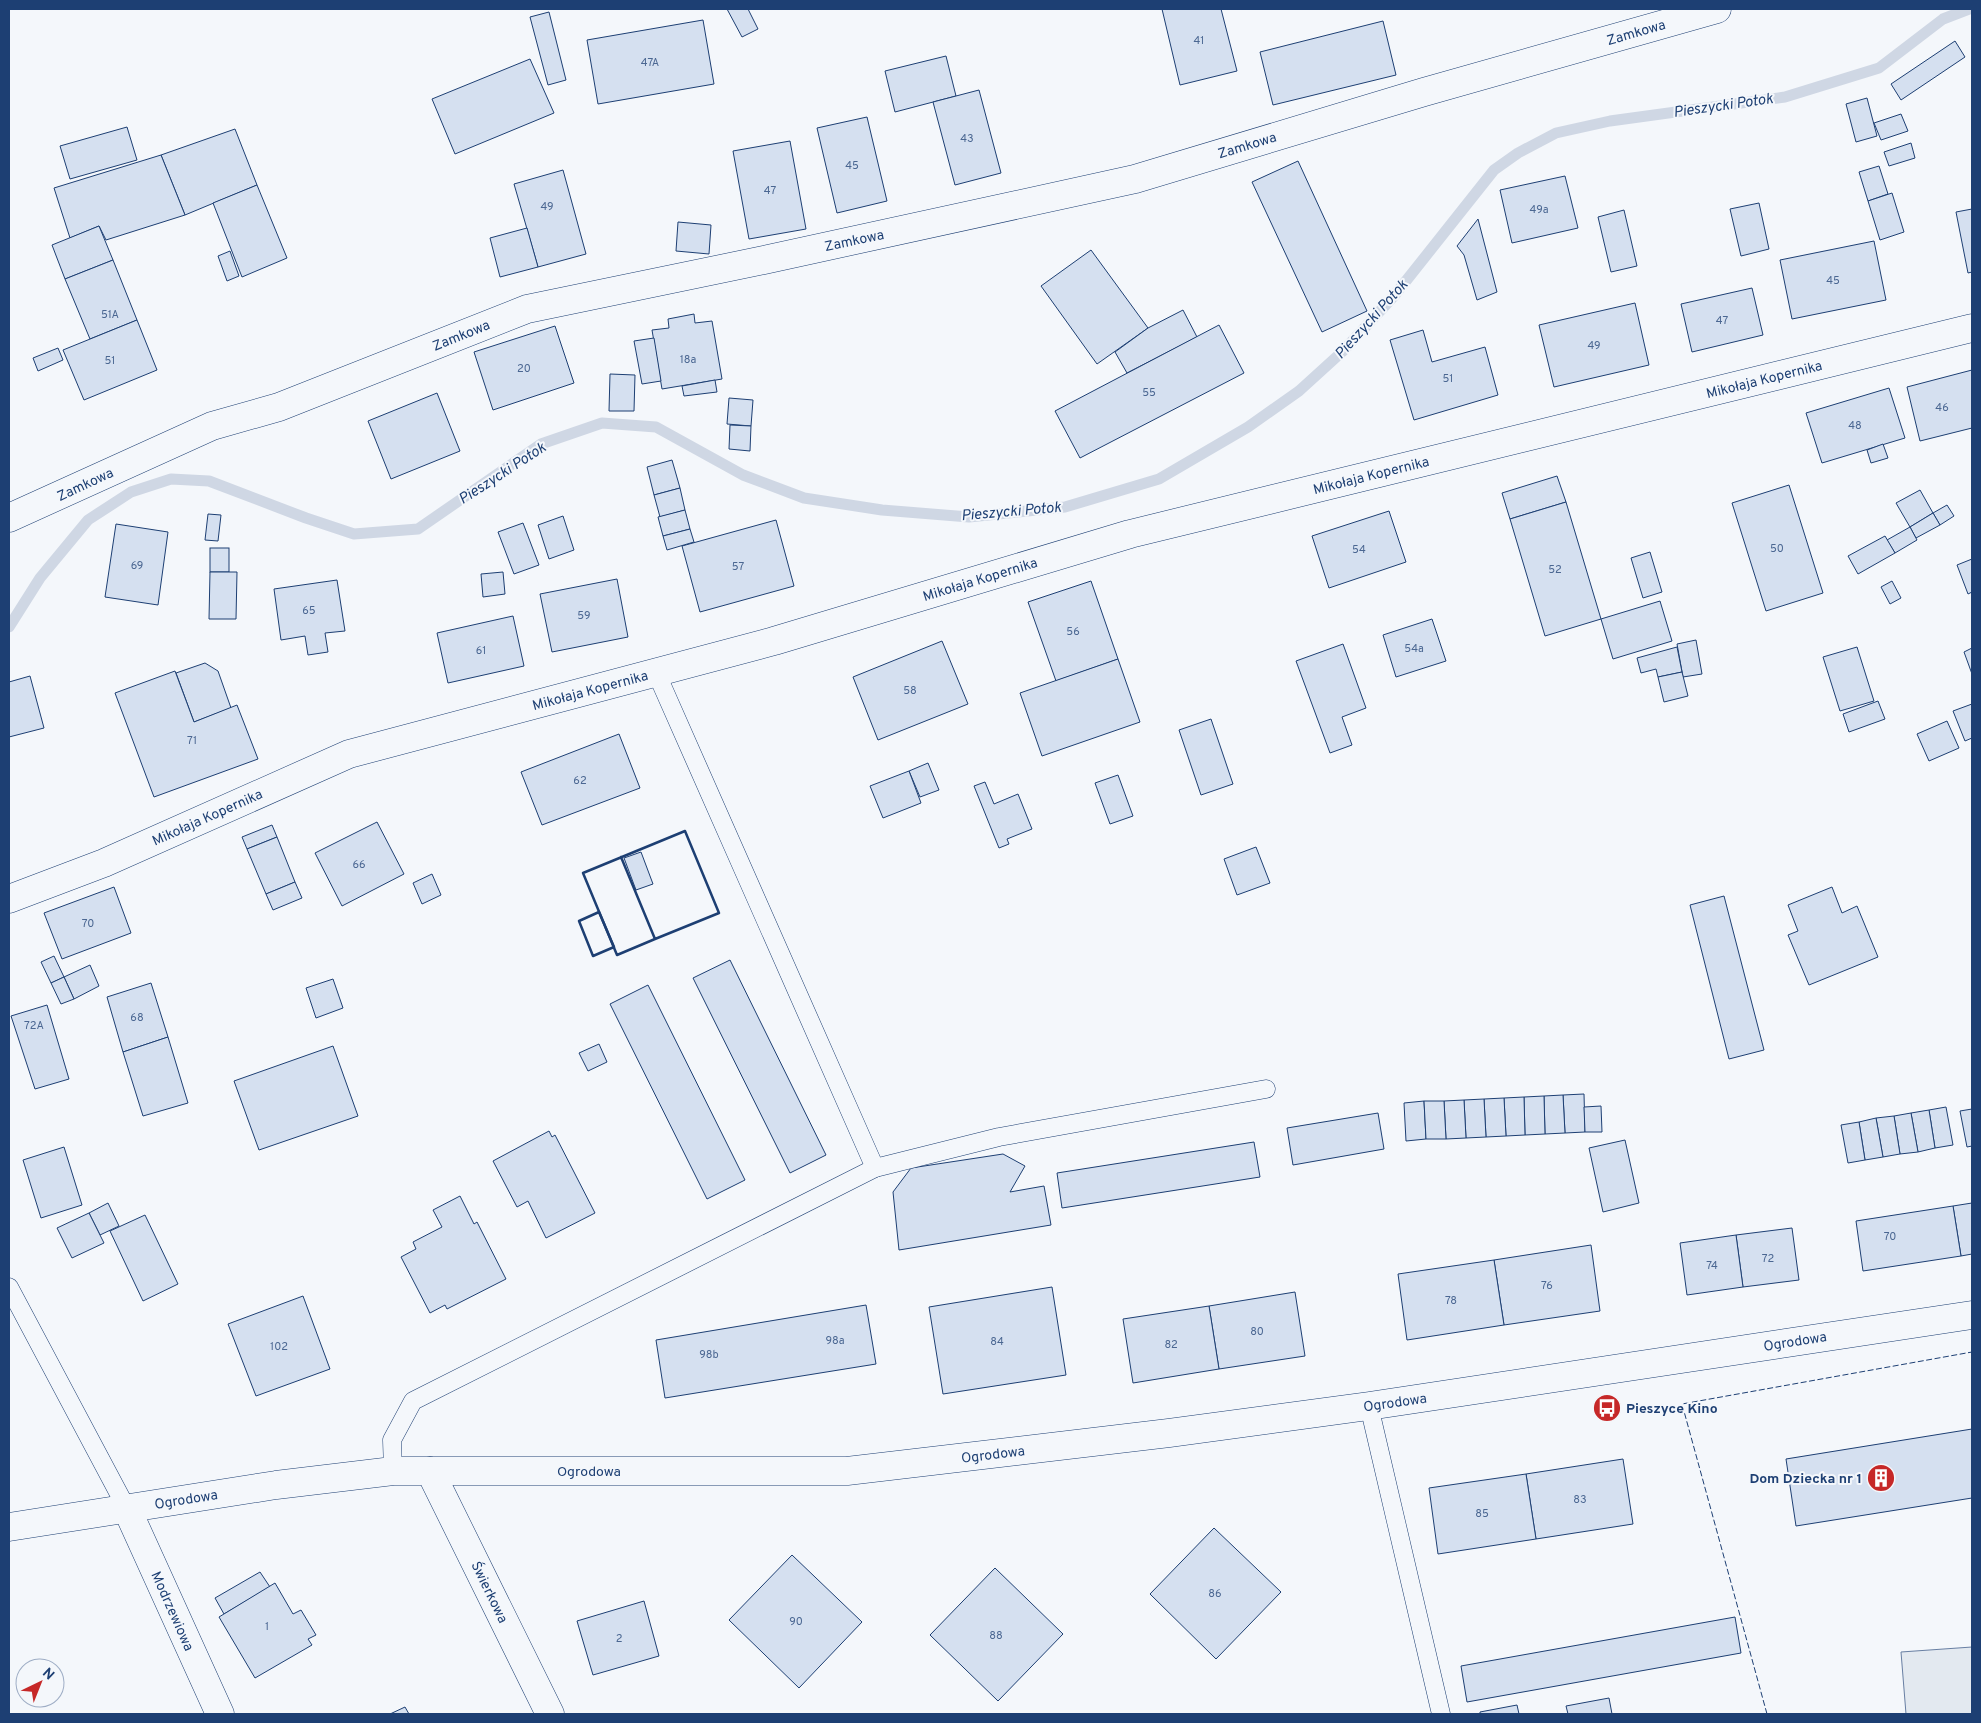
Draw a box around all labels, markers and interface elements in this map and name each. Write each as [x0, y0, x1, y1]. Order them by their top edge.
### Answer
street label: Zamkowa [1605, 17, 1668, 50]
house number: 41 [1194, 34, 1204, 48]
house number: 47A [641, 56, 659, 70]
water label: Pieszycki Potok [1672, 90, 1775, 123]
street label: Zamkowa [1216, 129, 1279, 163]
house number: 43 [960, 132, 974, 146]
house number: 45 [845, 159, 859, 173]
house number: 47 [764, 184, 776, 198]
house number: 49 [540, 200, 554, 214]
house number: 49a [1529, 203, 1549, 217]
street label: Zamkowa [823, 227, 886, 256]
house number: 45 [1826, 274, 1840, 288]
water label: Pieszycki Potok [1331, 276, 1413, 364]
house number: 51A [101, 308, 119, 322]
house number: 47 [1716, 314, 1728, 328]
street label: Zamkowa [430, 317, 493, 356]
house number: 49 [1587, 339, 1601, 353]
house number: 18a [680, 353, 697, 367]
house number: 51 [105, 354, 115, 368]
street label: Mikołaja Kopernika [1705, 358, 1824, 403]
house number: 20 [517, 362, 531, 376]
house number: 51 [1443, 372, 1453, 386]
house number: 55 [1142, 386, 1156, 400]
house number: 46 [1935, 401, 1949, 415]
house number: 48 [1848, 419, 1862, 433]
water label: Pieszycki Potok [456, 439, 550, 510]
street label: Mikołaja Kopernika [1312, 454, 1431, 499]
street label: Zamkowa [55, 465, 117, 506]
water label: Pieszycki Potok [960, 499, 1062, 526]
house number: 50 [1770, 542, 1784, 556]
house number: 54 [1352, 543, 1366, 557]
street label: Mikołaja Kopernika [921, 555, 1040, 606]
house number: 69 [131, 559, 143, 573]
house number: 57 [732, 560, 744, 574]
house number: 52 [1548, 563, 1562, 577]
house number: 65 [302, 604, 316, 618]
house number: 59 [577, 609, 591, 623]
house number: 56 [1066, 625, 1080, 639]
house number: 54a [1404, 642, 1424, 656]
house number: 61 [476, 644, 486, 658]
street label: Mikołaja Kopernika [531, 668, 650, 715]
house number: 58 [903, 684, 917, 698]
house number: 71 [187, 734, 197, 748]
house number: 62 [573, 774, 587, 788]
street label: Mikołaja Kopernika [150, 786, 265, 850]
house number: 66 [352, 858, 366, 872]
house number: 70 [82, 917, 94, 931]
house number: 68 [130, 1011, 144, 1025]
house number: 72A [24, 1019, 44, 1033]
house number: 70 [1884, 1230, 1896, 1244]
house number: 72 [1762, 1252, 1774, 1266]
house number: 74 [1706, 1259, 1718, 1273]
house number: 76 [1541, 1279, 1553, 1293]
house number: 78 [1445, 1294, 1457, 1308]
house number: 80 [1250, 1325, 1264, 1339]
street label: Ogrodowa [1762, 1329, 1828, 1356]
house number: 98a [825, 1334, 845, 1348]
house number: 84 [990, 1335, 1004, 1349]
house number: 82 [1164, 1338, 1178, 1352]
house number: 102 [270, 1340, 288, 1354]
house number: 98b [699, 1348, 719, 1362]
street label: Ogrodowa [1362, 1391, 1428, 1416]
bus stop icon: Pieszyce Kino [1592, 1393, 1622, 1423]
place label: Pieszyce Kino [1626, 1401, 1718, 1418]
street label: Ogrodowa [960, 1443, 1026, 1468]
building icon: Dom Dziecka nr 1 [1866, 1463, 1896, 1493]
street label: Ogrodowa [557, 1464, 621, 1481]
place label: Dom Dziecka nr 1 [1750, 1471, 1862, 1488]
street label: Ogrodowa [153, 1487, 219, 1514]
house number: 83 [1573, 1493, 1587, 1507]
house number: 85 [1475, 1507, 1489, 1521]
street label: Świerkowa [466, 1559, 512, 1626]
street label: Modrzewiowa [147, 1569, 197, 1654]
house number: 86 [1208, 1587, 1222, 1601]
house number: 90 [789, 1615, 803, 1629]
house number: 1 [265, 1620, 269, 1634]
house number: 88 [989, 1629, 1003, 1643]
house number: 2 [616, 1632, 622, 1646]
north arrow [15, 1658, 65, 1708]
text: N [38, 1665, 57, 1684]

